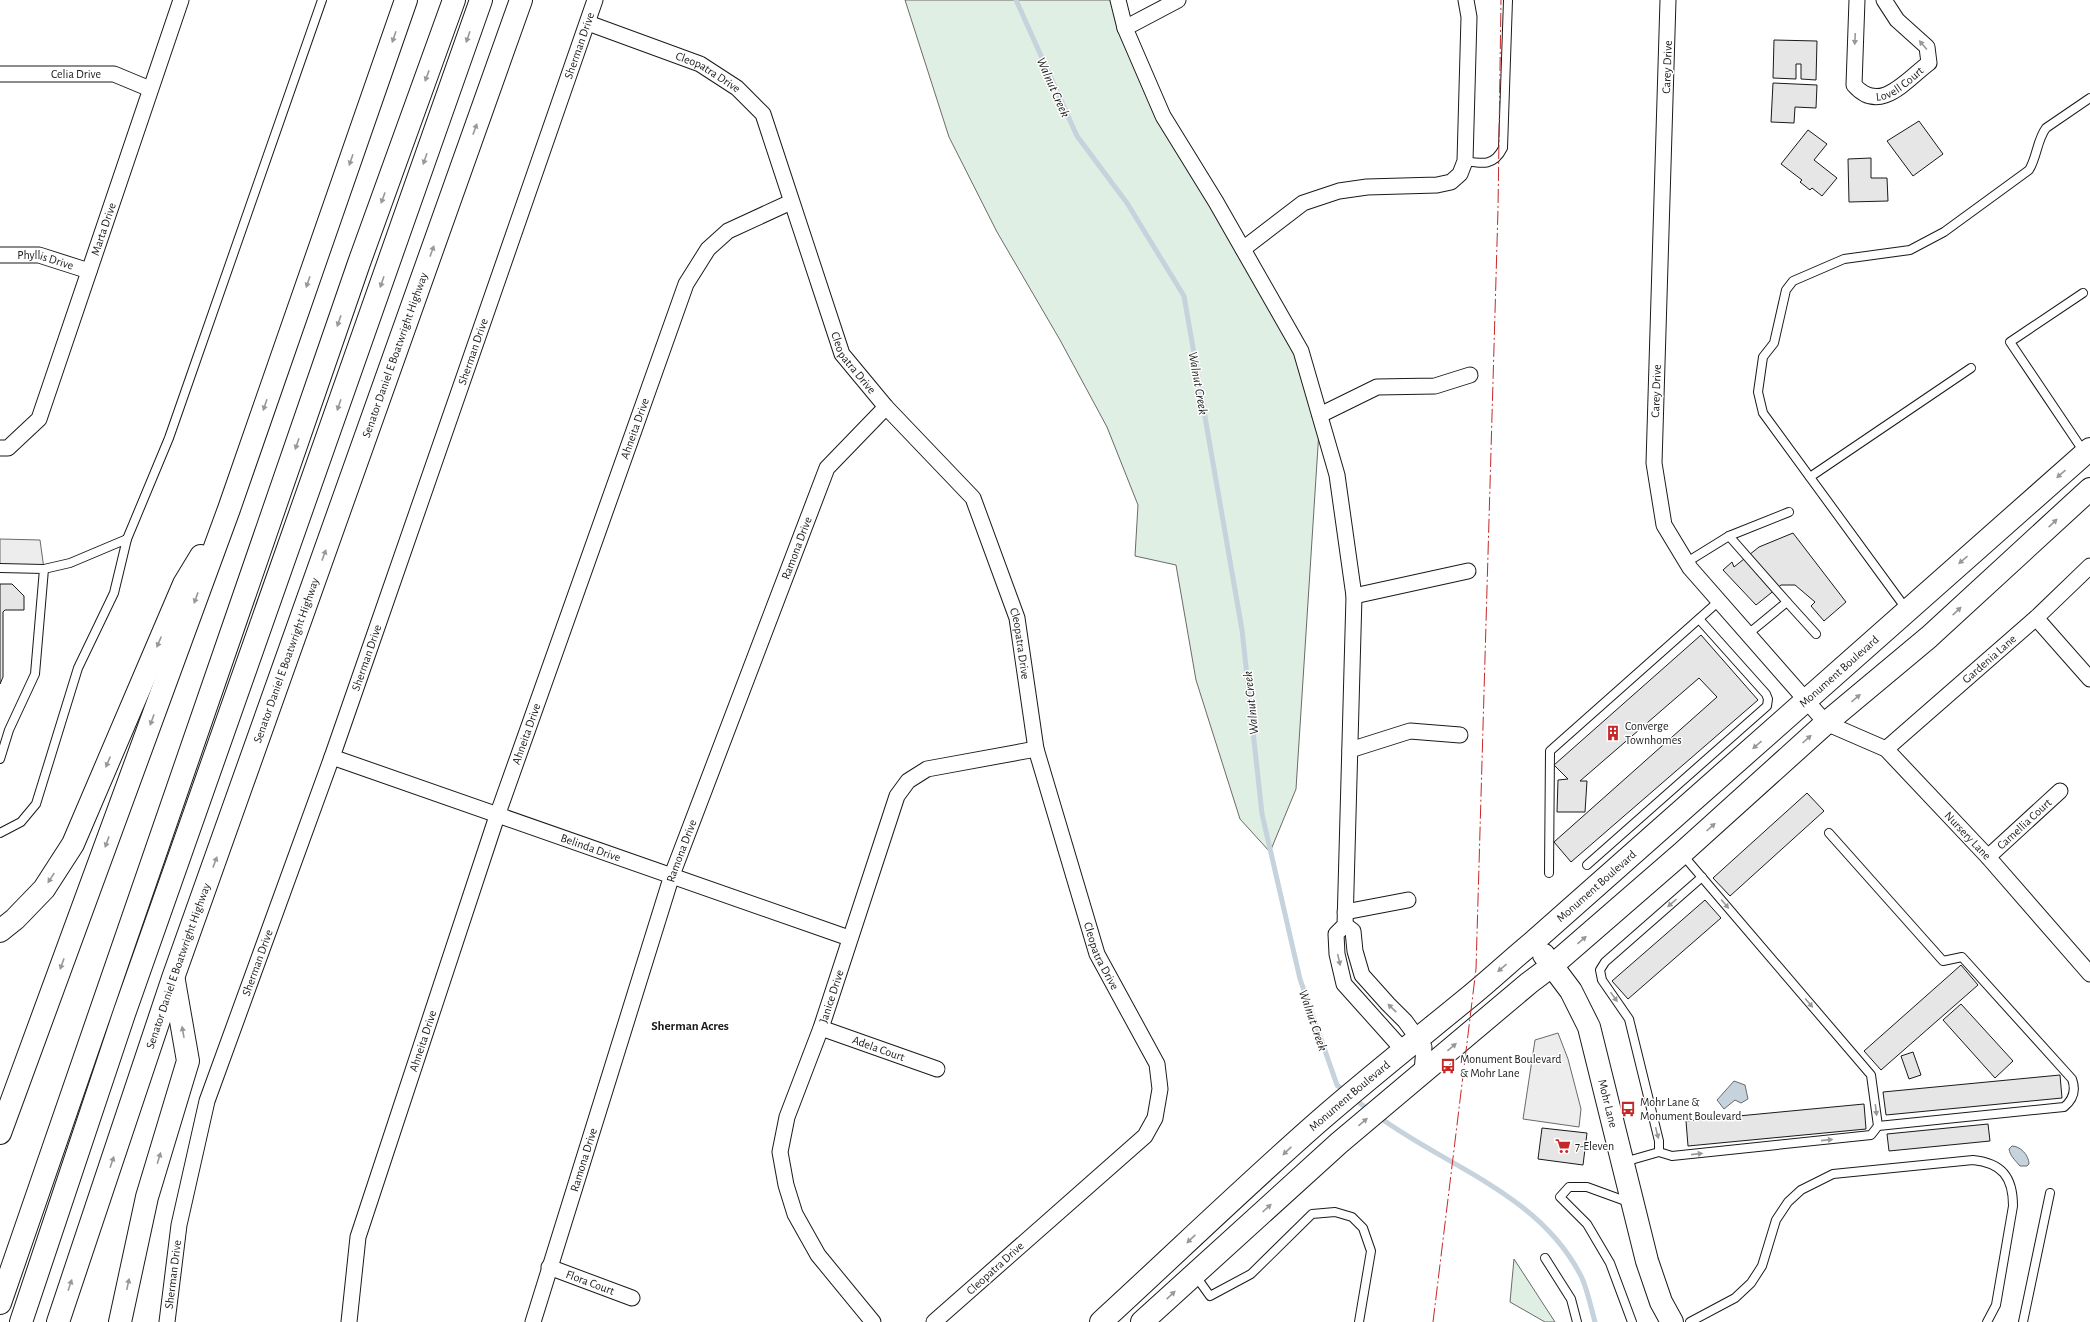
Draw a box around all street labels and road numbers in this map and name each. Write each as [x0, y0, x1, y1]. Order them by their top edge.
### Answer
street label: Sherman Drive [562, 11, 596, 80]
street label: Carey Drive [1660, 40, 1675, 94]
street label: Cleopatra Drive [674, 50, 743, 94]
street label: Lovell Court [1875, 64, 1926, 103]
street label: Celia Drive [51, 68, 101, 80]
street label: Marta Drive [89, 201, 118, 257]
street label: Phyllis Drive [17, 249, 75, 272]
street label: Senator Daniel E Boatwright Highway [360, 271, 431, 439]
street label: Sherman Drive [456, 317, 490, 386]
street label: Cleopatra Drive [829, 330, 878, 396]
street label: Carey Drive [1649, 364, 1664, 418]
street label: Ahneita Drive [618, 396, 651, 461]
street label: Ramona Drive [779, 515, 814, 581]
street label: Senator Daniel E Boatwright Highway [251, 576, 322, 744]
street label: Cleopatra Drive [1008, 606, 1032, 680]
street label: Sherman Drive [349, 623, 384, 692]
street label: Gardenia Lane [1960, 632, 2018, 685]
street label: Monument Boulevard [1797, 633, 1881, 710]
street label: Ahneita Drive [510, 702, 543, 766]
street label: Camellia Court [1995, 796, 2054, 852]
street label: Nursery Lane [1942, 809, 1993, 862]
street label: Ramona Drive [664, 818, 699, 884]
street label: Belinda Drive [559, 832, 622, 864]
street label: Monument Boulevard [1554, 848, 1638, 924]
street label: Senator Daniel E Boatwright Highway [144, 881, 213, 1050]
street label: Cleopatra Drive [1082, 921, 1121, 992]
street label: Sherman Drive [240, 928, 275, 997]
street label: Janice Drive [817, 968, 846, 1024]
street label: Ahneita Drive [407, 1009, 438, 1073]
street label: Adela Court [851, 1034, 906, 1063]
street label: Monument Boulevard [1307, 1058, 1392, 1133]
street label: Mohr Lane [1596, 1078, 1620, 1129]
street label: Ramona Drive [568, 1126, 599, 1193]
street label: Sherman Drive [163, 1239, 183, 1310]
street label: Cleopatra Drive [964, 1239, 1026, 1297]
street label: Flora Court [564, 1268, 616, 1297]

